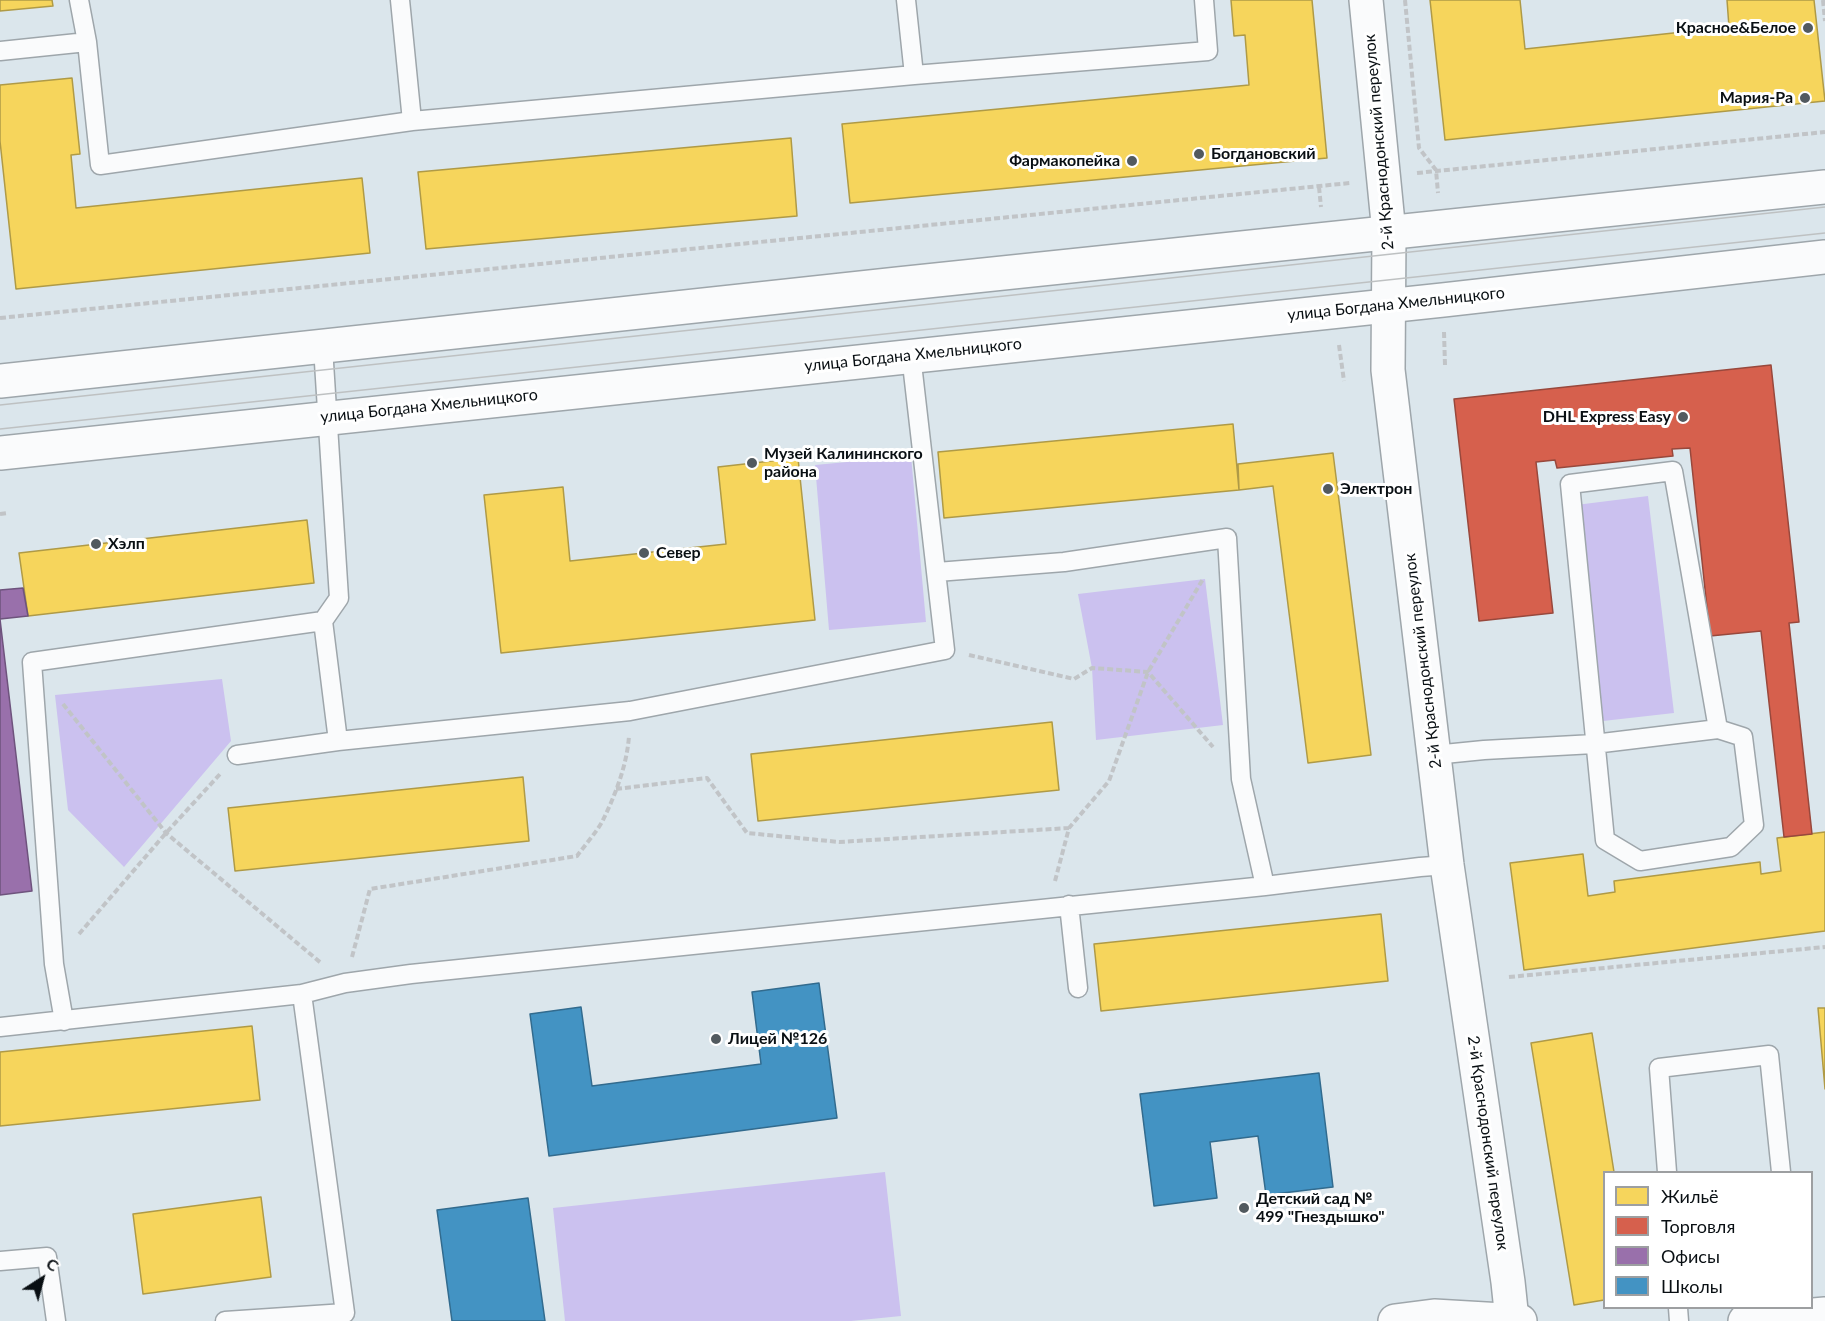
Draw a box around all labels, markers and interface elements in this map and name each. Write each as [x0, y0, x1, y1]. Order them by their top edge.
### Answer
place label: Красное&Белое [1676, 18, 1796, 38]
marker: Красное&Белое [1801, 21, 1815, 35]
street label: 2-й Краснодонский переулок [1360, 33, 1398, 251]
place label: Мария-Ра [1720, 88, 1793, 108]
marker: Мария-Ра [1798, 91, 1812, 105]
place label: Богдановский [1211, 144, 1316, 164]
marker: Богдановский [1192, 147, 1206, 161]
place label: Фармакопейка [1009, 151, 1120, 171]
marker: Фармакопейка [1125, 154, 1139, 168]
street label: улица Богдана Хмельницкого [1286, 283, 1506, 325]
street label: улица Богдана Хмельницкого [803, 334, 1023, 376]
street label: улица Богдана Хмельницкого [319, 385, 539, 427]
place label: DHL Express Easy [1543, 407, 1671, 427]
marker: DHL Express Easy [1676, 410, 1690, 424]
place label: Музей Калининского района [764, 444, 923, 482]
marker: Музей Калининского района [745, 456, 759, 470]
place label: Электрон [1340, 479, 1412, 499]
marker: Электрон [1321, 482, 1335, 496]
place label: Хэлп [108, 534, 145, 554]
marker: Хэлп [89, 537, 103, 551]
place label: Север [656, 543, 701, 563]
marker: Север [637, 546, 651, 560]
street label: 2-й Краснодонский переулок [1400, 552, 1446, 770]
place label: Лицей №126 [728, 1029, 827, 1049]
marker: Лицей №126 [709, 1032, 723, 1046]
street label: 2-й Краснодонский переулок [1463, 1034, 1513, 1252]
legend [1603, 1171, 1813, 1309]
text: Жильё [1661, 1185, 1719, 1207]
place label: Детский сад № 499 "Гнездышко" [1256, 1189, 1385, 1227]
marker: Детский сад № 499 "Гнездышко" [1237, 1201, 1251, 1215]
text: Торговля [1661, 1215, 1735, 1237]
text: Офисы [1661, 1245, 1720, 1267]
north arrow [12, 1249, 72, 1309]
text: С [43, 1253, 63, 1275]
text: Школы [1661, 1275, 1723, 1297]

